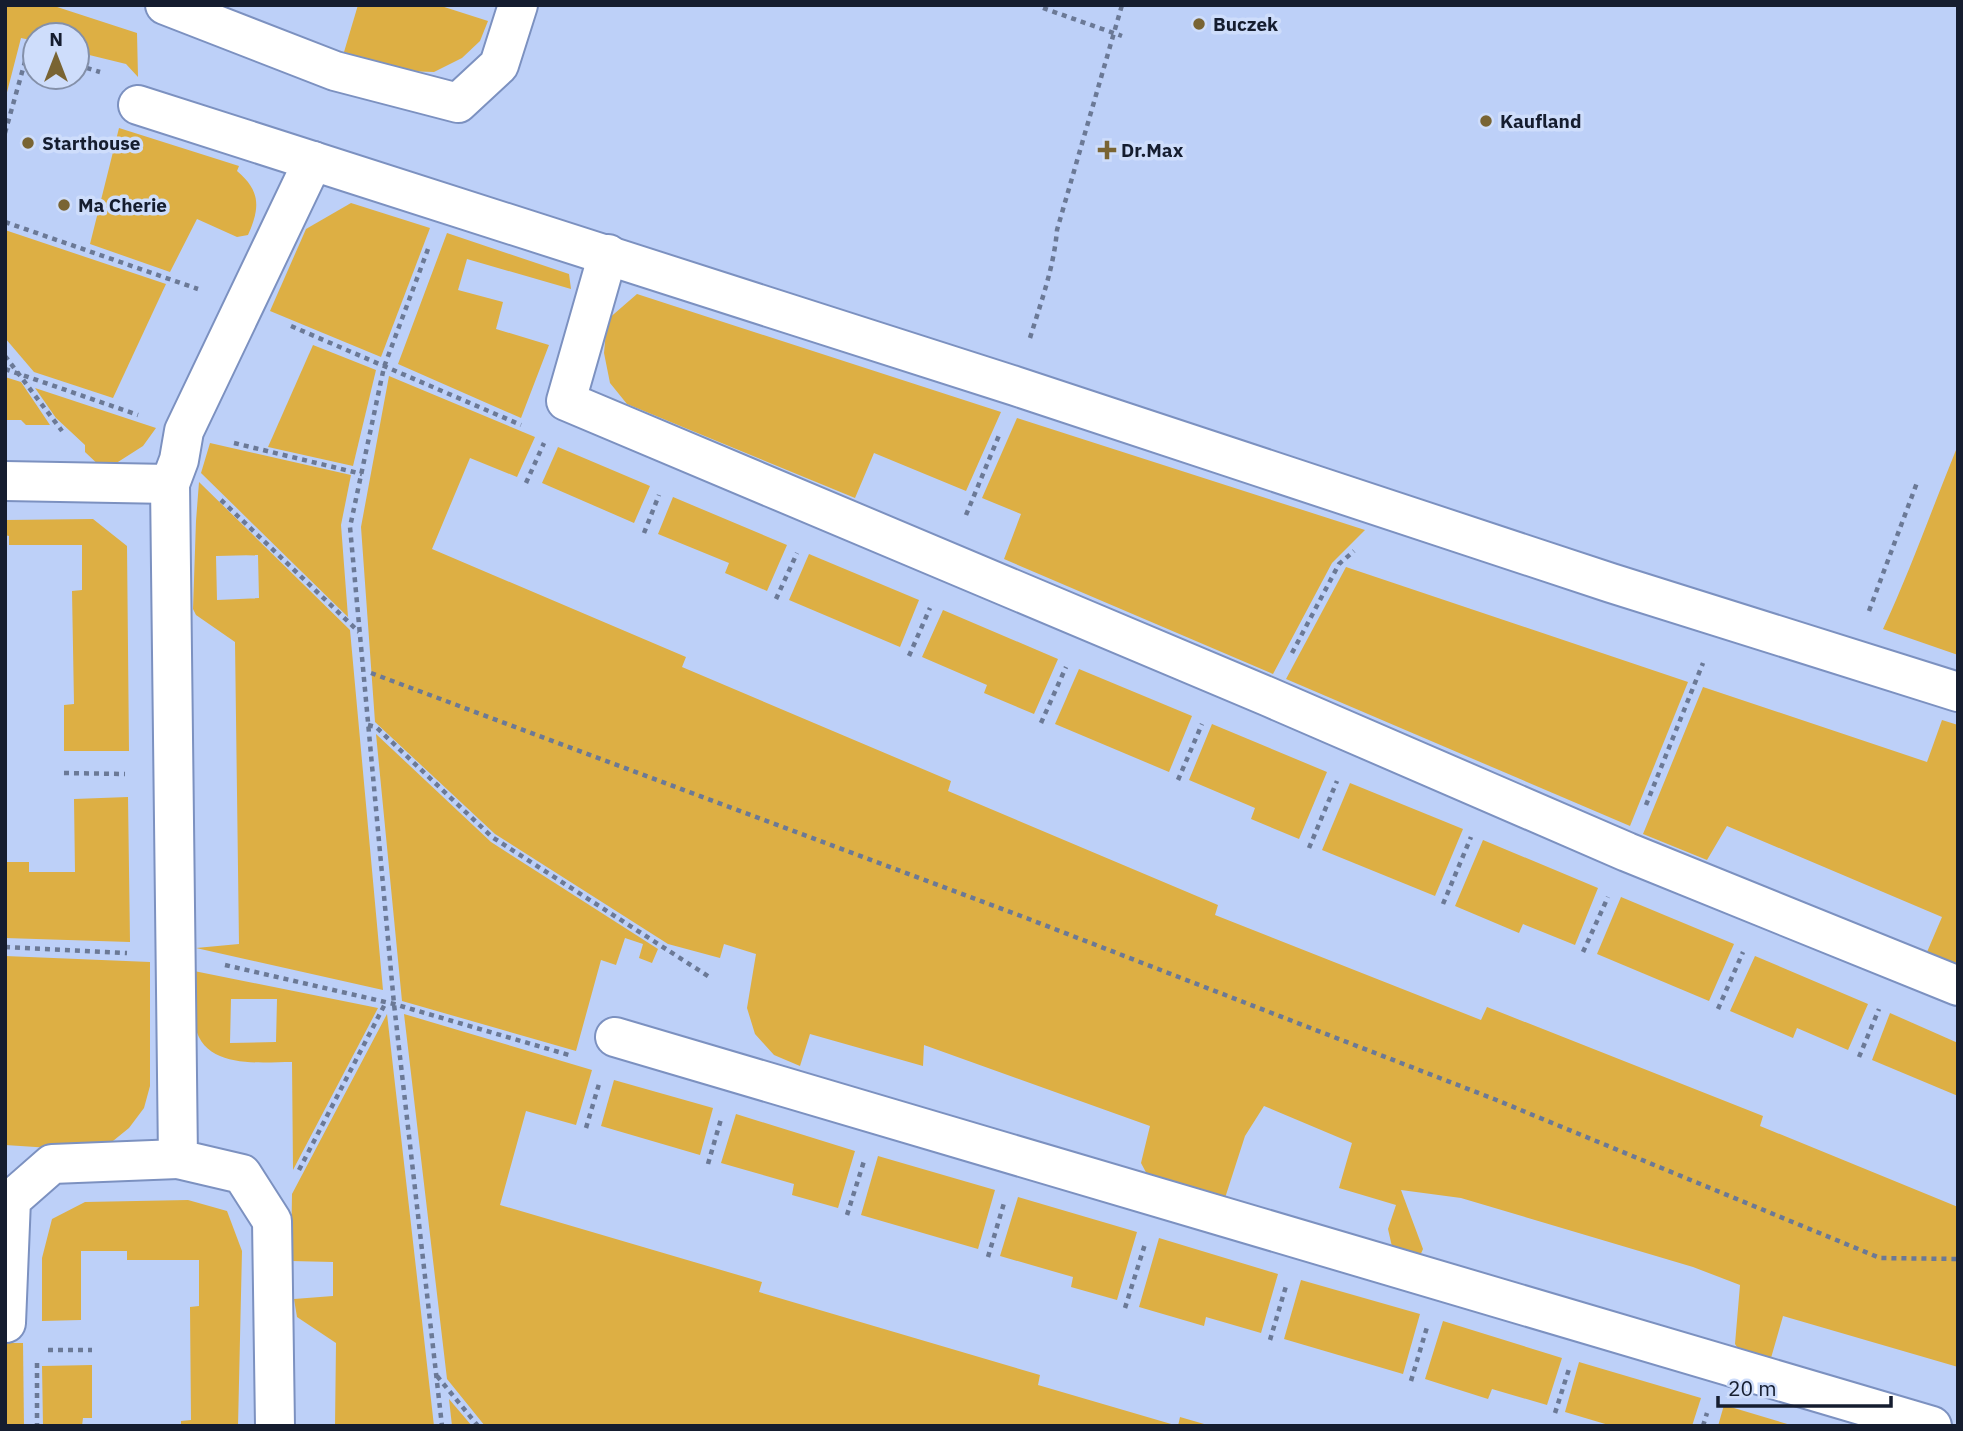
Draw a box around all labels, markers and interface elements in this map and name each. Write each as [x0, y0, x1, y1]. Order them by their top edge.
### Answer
place label: Buczek [1213, 12, 1278, 36]
marker: Buczek [1191, 16, 1207, 32]
north arrow [21, 21, 91, 91]
text: N [49, 27, 63, 51]
place label: Kaufland [1500, 109, 1581, 133]
marker: Kaufland [1478, 113, 1494, 129]
place label: Starthouse [42, 131, 141, 155]
marker: Starthouse [20, 135, 36, 151]
place label: Dr.Max [1121, 138, 1184, 162]
marker: Dr.Max [1099, 142, 1115, 158]
place label: Ma Cherie [78, 193, 167, 217]
marker: Ma Cherie [56, 197, 72, 213]
scale bar [1718, 1364, 1891, 1408]
text: 20 m [1728, 1374, 1777, 1402]

